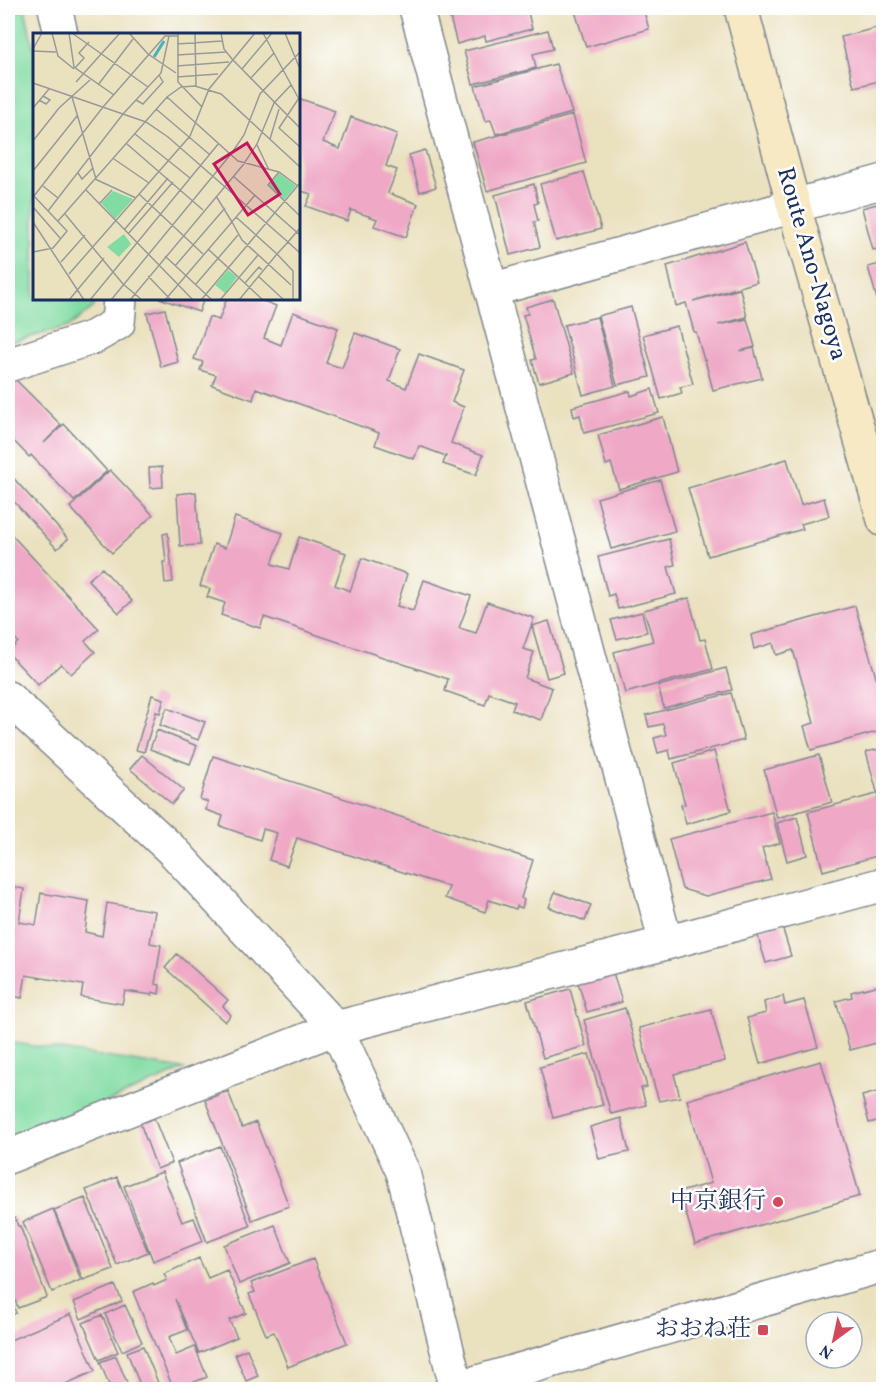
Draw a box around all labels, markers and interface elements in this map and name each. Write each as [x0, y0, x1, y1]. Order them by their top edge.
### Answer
inset map [33, 33, 300, 300]
street label: Route Ano-Nagoya [767, 163, 855, 365]
place label: 中京銀行 [670, 1185, 766, 1219]
marker: 中京銀行 [771, 1195, 785, 1209]
north arrow [804, 1310, 864, 1370]
place label: おおね荘 [655, 1313, 751, 1347]
marker: おおね荘 [756, 1323, 770, 1337]
text: N [816, 1338, 838, 1363]

